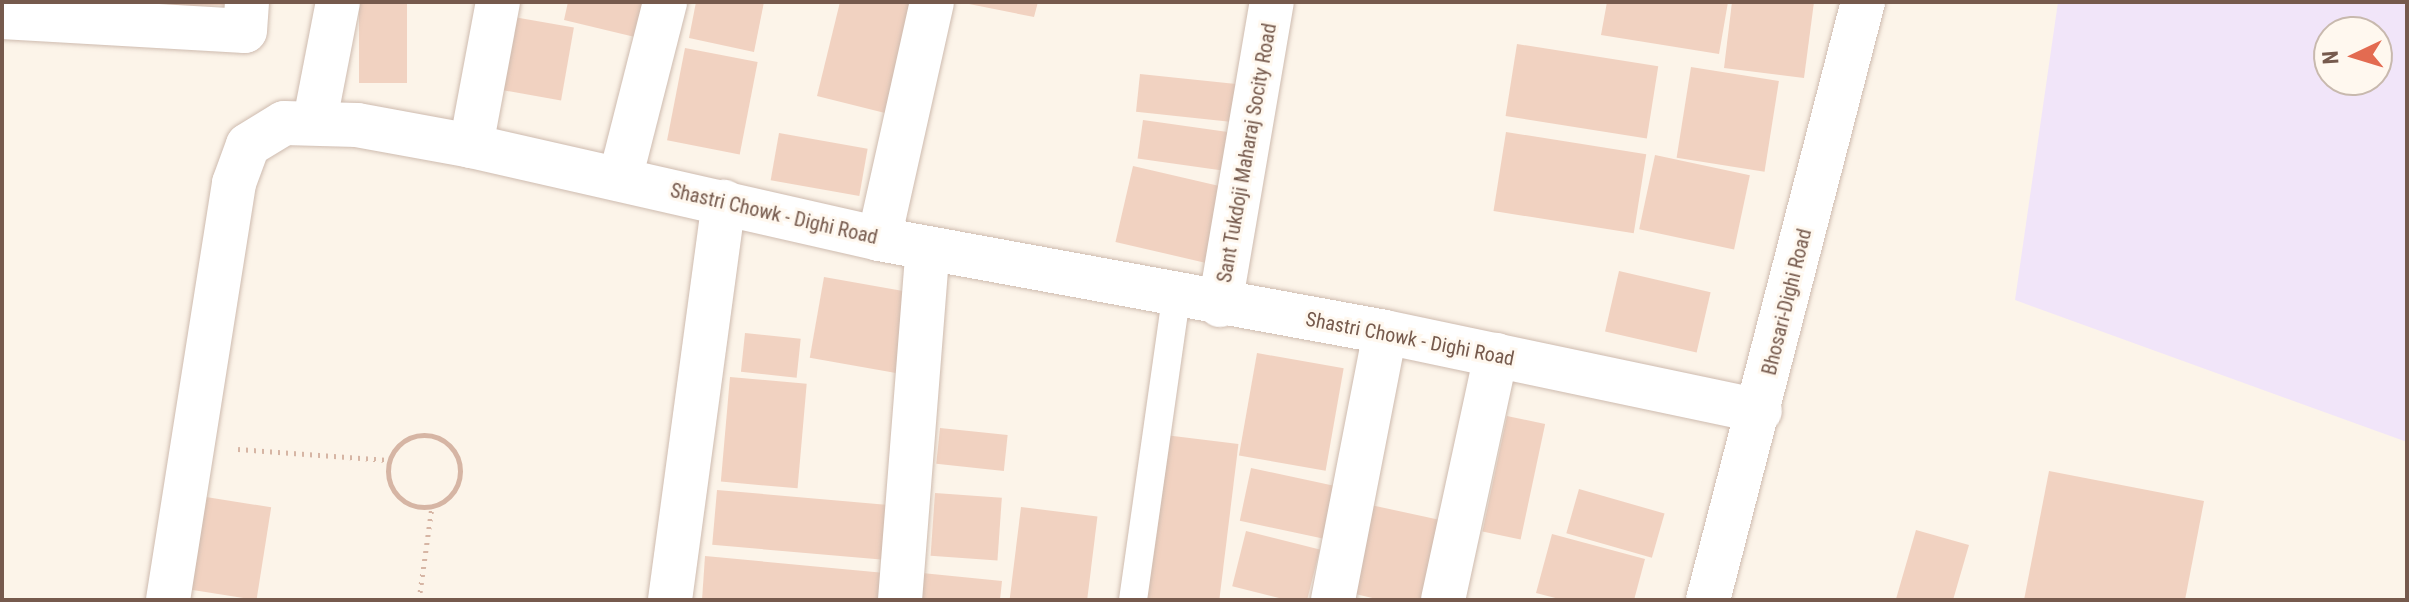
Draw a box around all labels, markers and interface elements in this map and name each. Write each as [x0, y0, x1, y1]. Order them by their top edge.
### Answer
north arrow [2313, 16, 2393, 96]
street label: Sant Tukdoji Maharaj Socity Road [1212, 21, 1282, 285]
text: N [2318, 50, 2343, 65]
street label: Shastri Chowk - Dighi Road [668, 178, 880, 250]
street label: Bhosari-Dighi Road [1757, 226, 1817, 378]
street label: Shastri Chowk - Dighi Road [1304, 307, 1516, 371]

